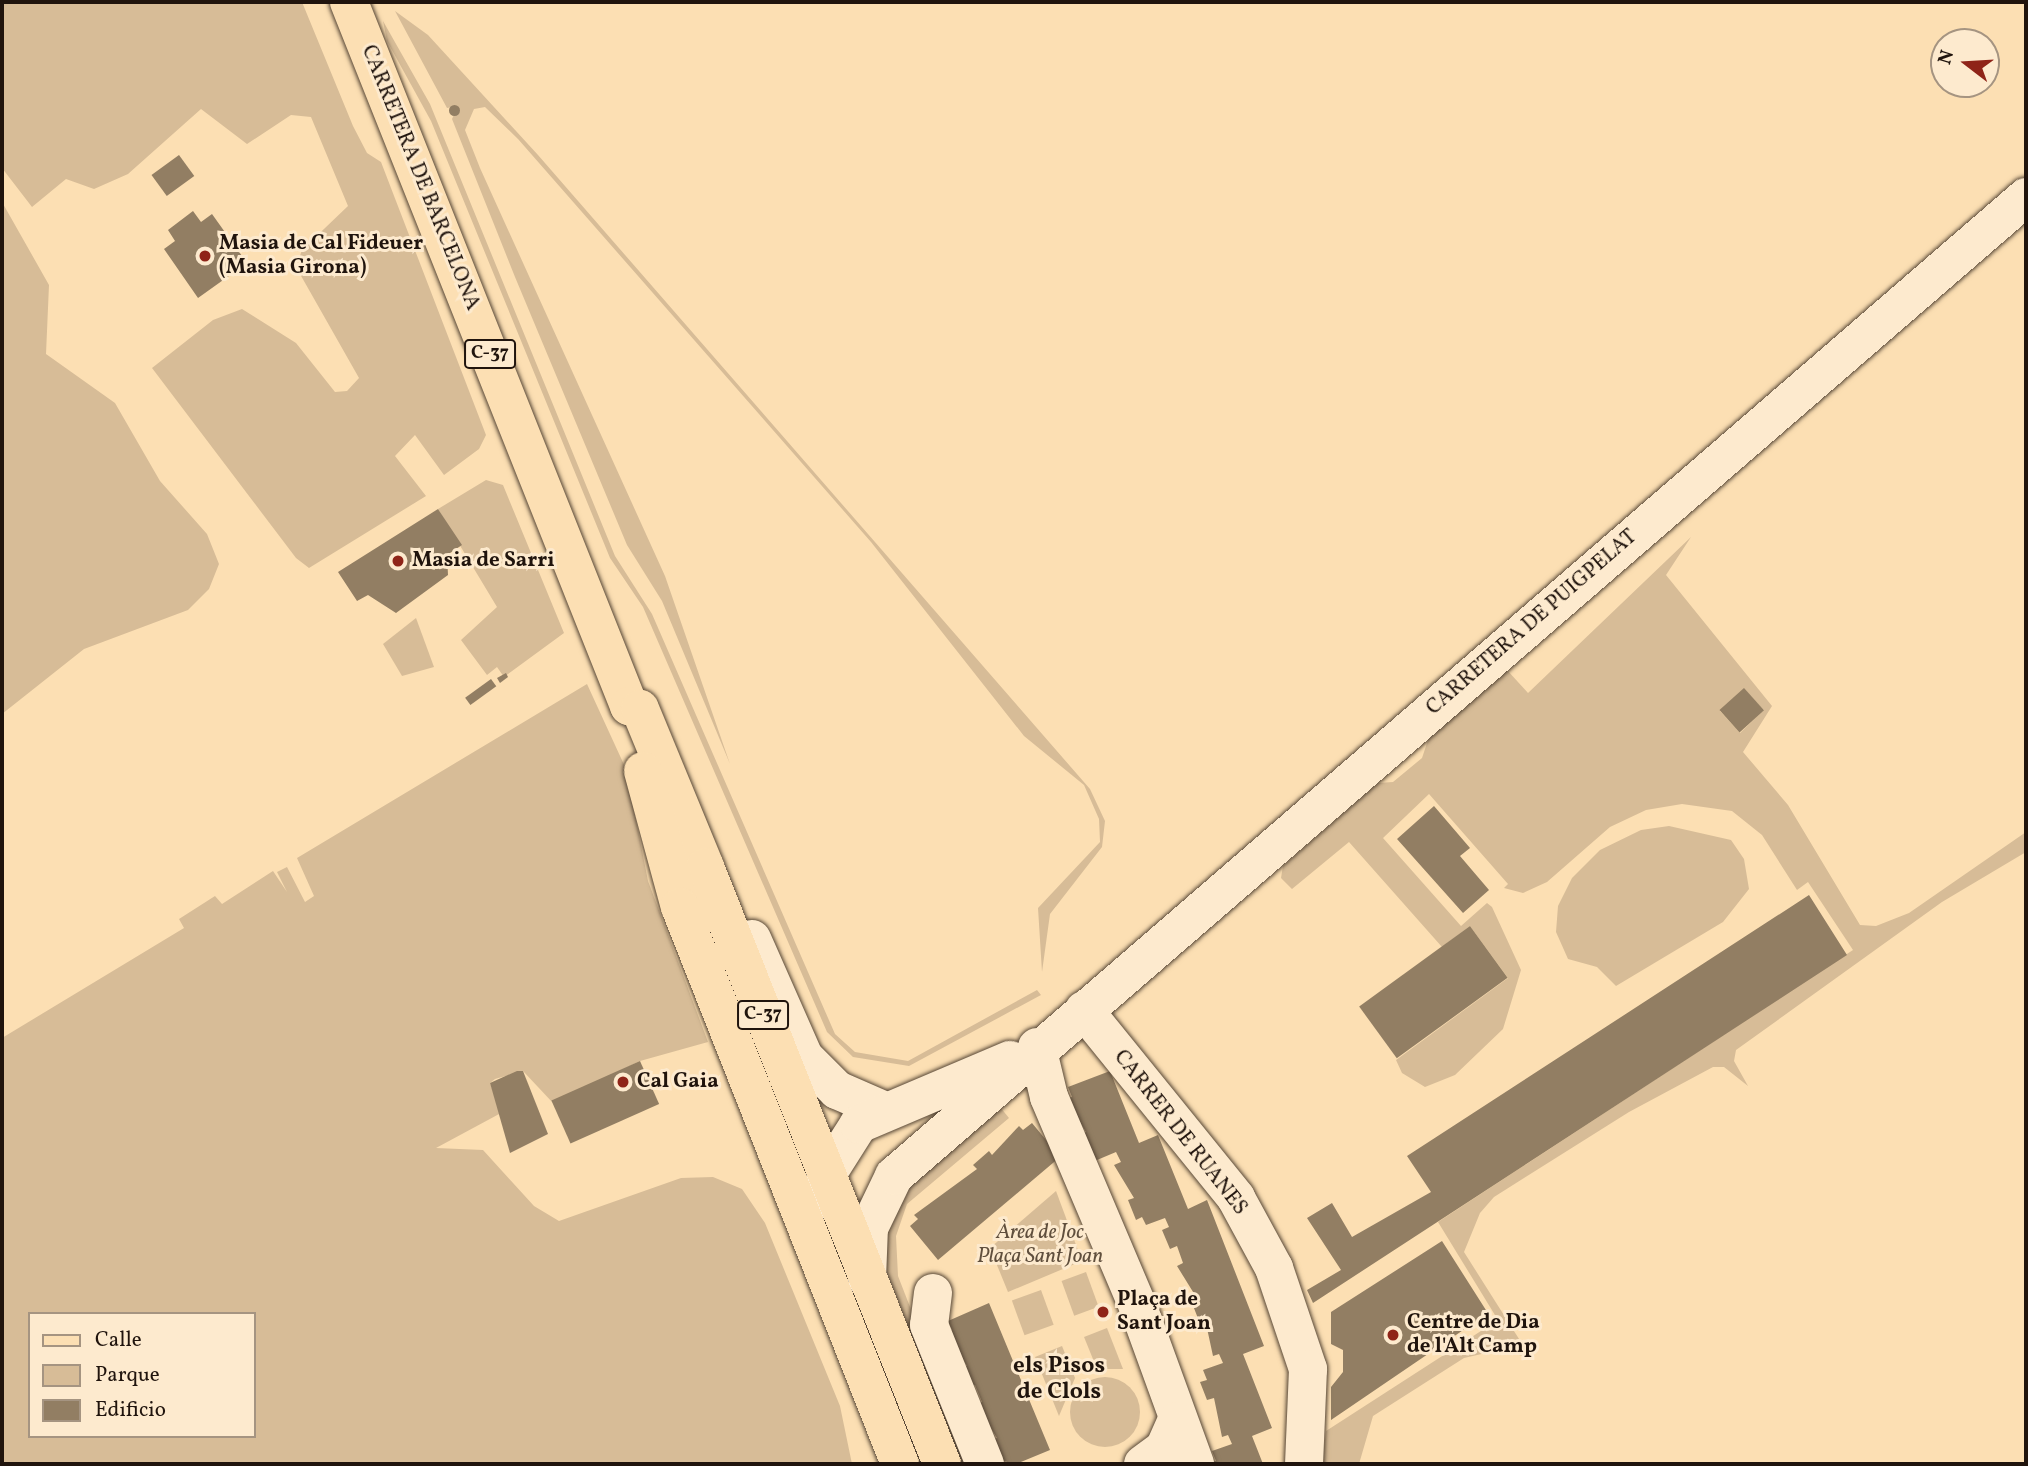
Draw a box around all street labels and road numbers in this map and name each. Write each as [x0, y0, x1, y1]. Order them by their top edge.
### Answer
street label: CARRETERA DE BARCELONA [355, 42, 485, 314]
road number: C-37 [464, 338, 516, 370]
street label: CARRETERA DE PUIGPELAT [1422, 525, 1642, 721]
road number: C-37 [737, 1000, 789, 1030]
street label: CARRER DE RUANES [1108, 1045, 1252, 1221]

